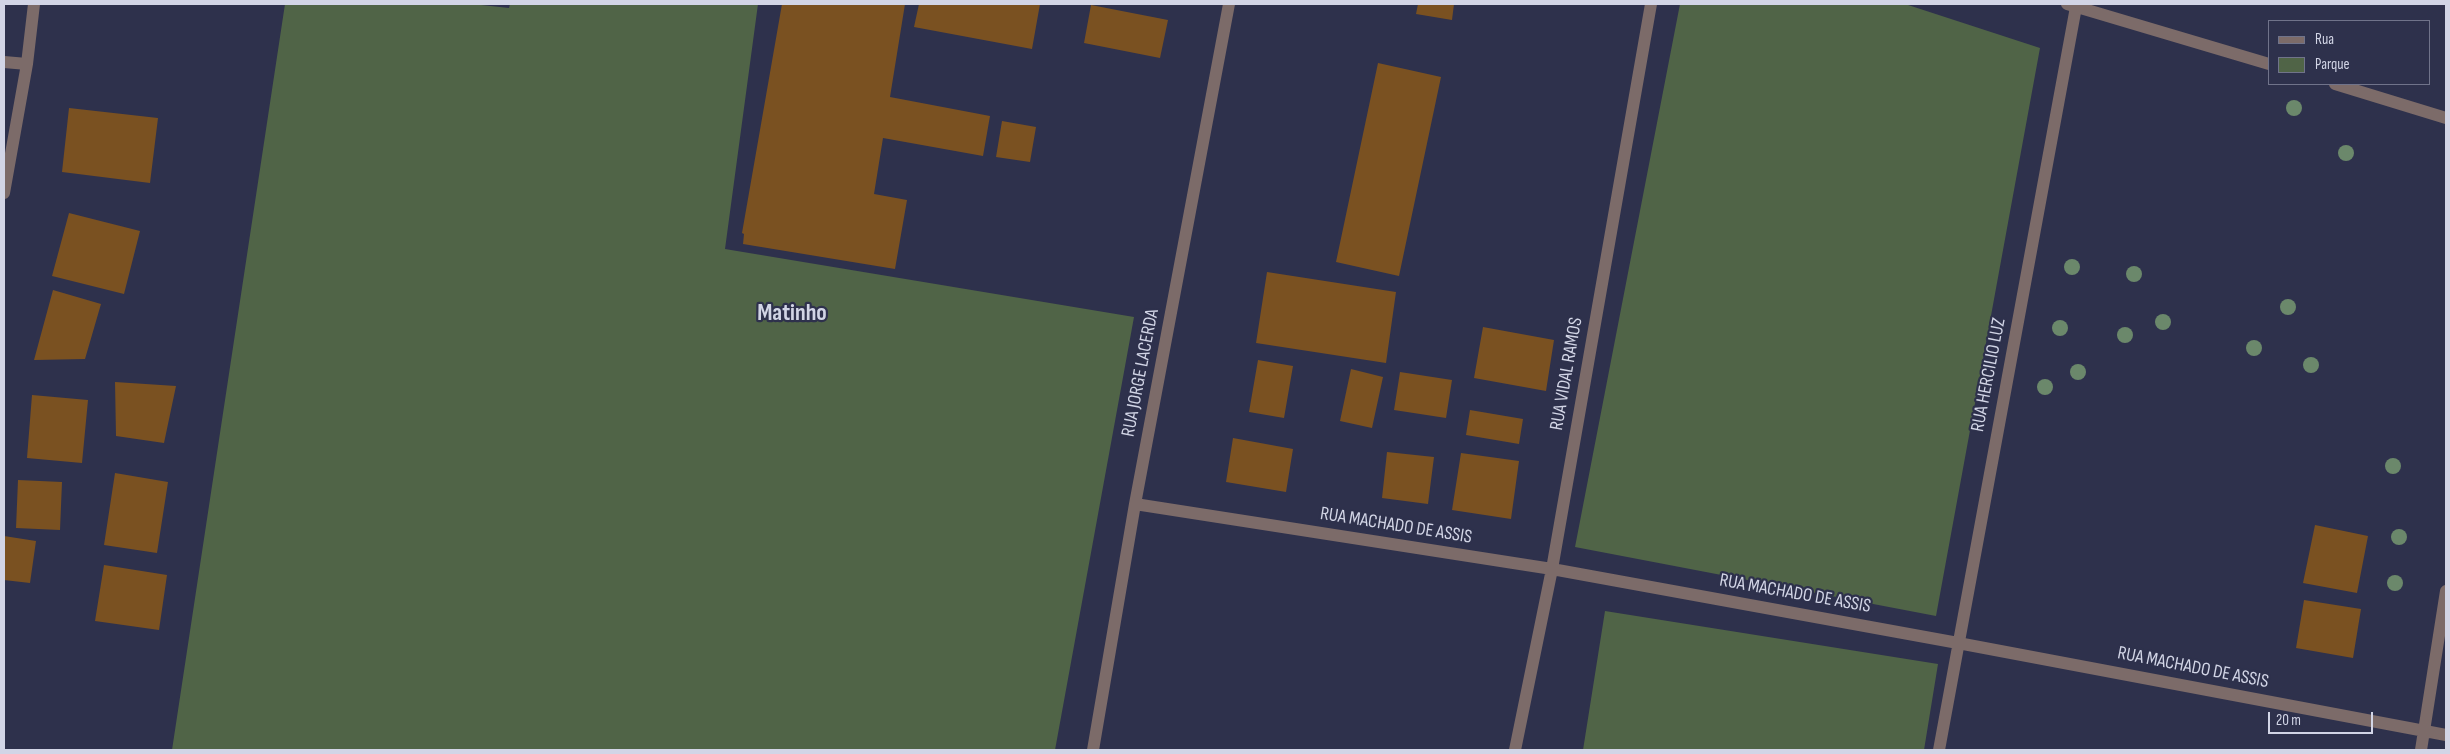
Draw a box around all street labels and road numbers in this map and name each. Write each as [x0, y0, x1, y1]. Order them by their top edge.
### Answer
street label: RUA JORGE LACERDA [1117, 307, 1165, 439]
street label: RUA VIDAL RAMOS [1546, 316, 1588, 432]
street label: RUA HERCILIO LUZ [1967, 316, 2011, 434]
street label: RUA MACHADO DE ASSIS [1318, 503, 1474, 549]
street label: RUA MACHADO DE ASSIS [1718, 569, 1872, 619]
street label: RUA MACHADO DE ASSIS [2116, 642, 2270, 694]

